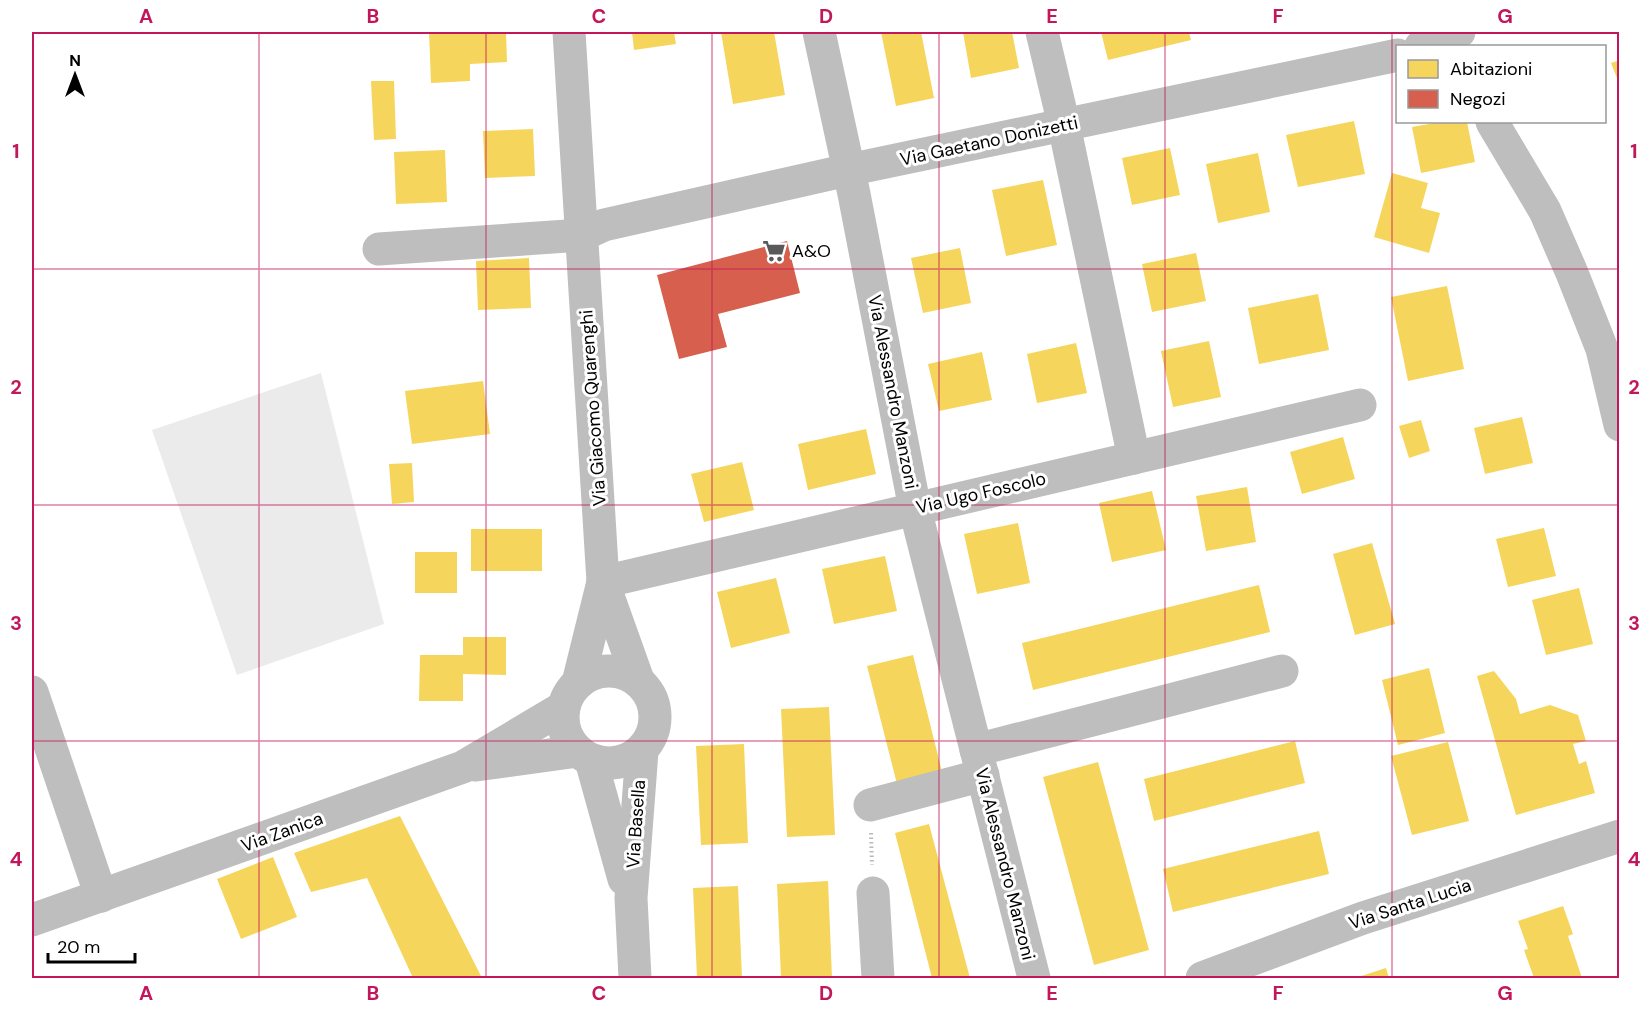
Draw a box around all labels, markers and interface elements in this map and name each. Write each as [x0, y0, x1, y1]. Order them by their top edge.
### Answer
text: A [139, 3, 153, 29]
text: B [367, 3, 379, 29]
text: C [592, 3, 606, 29]
text: D [819, 3, 833, 29]
text: E [1046, 3, 1058, 29]
text: F [1272, 3, 1284, 29]
text: G [1497, 3, 1513, 29]
north arrow [45, 45, 105, 105]
legend [1396, 45, 1606, 123]
text: N [69, 50, 81, 71]
text: Abitazioni [1450, 57, 1532, 81]
text: Negozi [1450, 87, 1506, 111]
street label: Via Gaetano Donizetti [898, 110, 1080, 172]
text: 1 [12, 138, 20, 164]
text: 1 [1630, 138, 1638, 164]
supermarket icon: A&O [761, 238, 787, 264]
place label: A&O [792, 239, 831, 263]
street label: Via Alessandro Manzoni [862, 293, 924, 491]
street label: Via Giacomo Quarenghi [574, 309, 612, 507]
text: 2 [10, 374, 22, 400]
text: 2 [1628, 374, 1640, 400]
street label: Via Ugo Foscolo [914, 466, 1048, 520]
text: 3 [10, 610, 22, 636]
text: 3 [1628, 610, 1640, 636]
street label: Via Alessandro Manzoni [969, 765, 1041, 963]
street label: Via Basella [621, 779, 651, 869]
street label: Via Zanica [238, 806, 326, 858]
text: 4 [10, 846, 23, 872]
text: 4 [1628, 846, 1641, 872]
street label: Via Santa Lucia [1346, 873, 1474, 935]
scale bar [48, 926, 135, 964]
text: 20 m [57, 935, 100, 959]
text: A [139, 980, 153, 1006]
text: B [367, 980, 379, 1006]
text: C [592, 980, 606, 1006]
text: D [819, 980, 833, 1006]
text: E [1046, 980, 1058, 1006]
text: F [1272, 980, 1284, 1006]
text: G [1497, 980, 1513, 1006]

